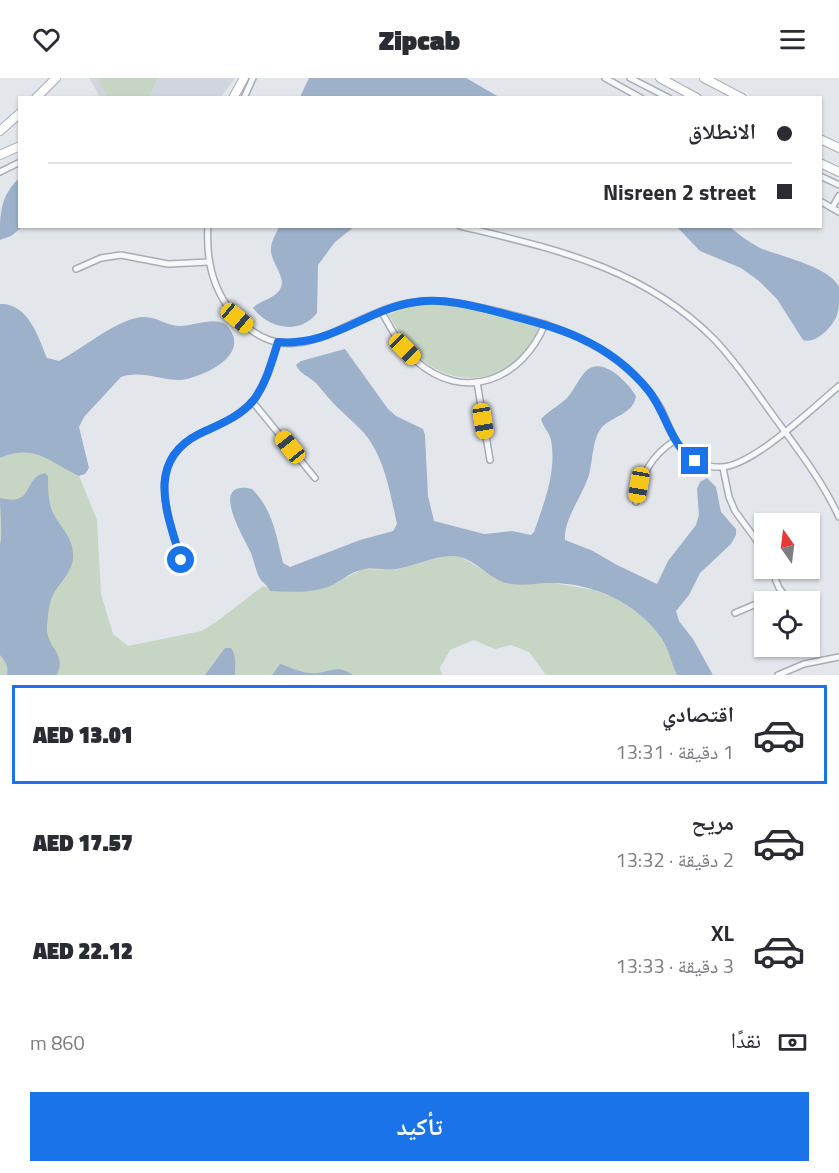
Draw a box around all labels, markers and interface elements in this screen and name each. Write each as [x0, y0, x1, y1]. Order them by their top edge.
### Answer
text: Zipcab [379, 19, 460, 60]
icon: heart [30, 23, 63, 56]
icon: menu [776, 23, 809, 56]
text: الانطلاق [688, 114, 756, 148]
text: Nisreen 2 street [603, 175, 756, 209]
car [217, 300, 257, 336]
car [386, 330, 424, 368]
car [471, 402, 495, 440]
car [272, 427, 308, 467]
route end [681, 447, 708, 474]
car [627, 466, 651, 504]
north arrow [754, 513, 820, 579]
map controls [754, 513, 820, 657]
route start [167, 546, 194, 573]
button: locate [754, 591, 820, 657]
text: اقتصادي [662, 697, 734, 731]
icon: car [752, 708, 806, 762]
text: AED 13.01 [33, 718, 133, 752]
text: 1 دقيقة · 13:31 [615, 736, 734, 767]
text: مريح [691, 805, 734, 839]
icon: car [752, 816, 806, 870]
text: AED 17.57 [33, 826, 133, 860]
text: 2 دقيقة · 13:32 [615, 844, 734, 875]
text: XL [711, 916, 734, 950]
icon: car [752, 924, 806, 978]
text: AED 22.12 [33, 934, 133, 968]
text: 3 دقيقة · 13:33 [615, 950, 734, 981]
text: نقدًا [731, 1023, 761, 1057]
icon: cash [776, 1026, 809, 1059]
text: 860 m [30, 1027, 85, 1058]
button: تأكيد [30, 1092, 809, 1161]

